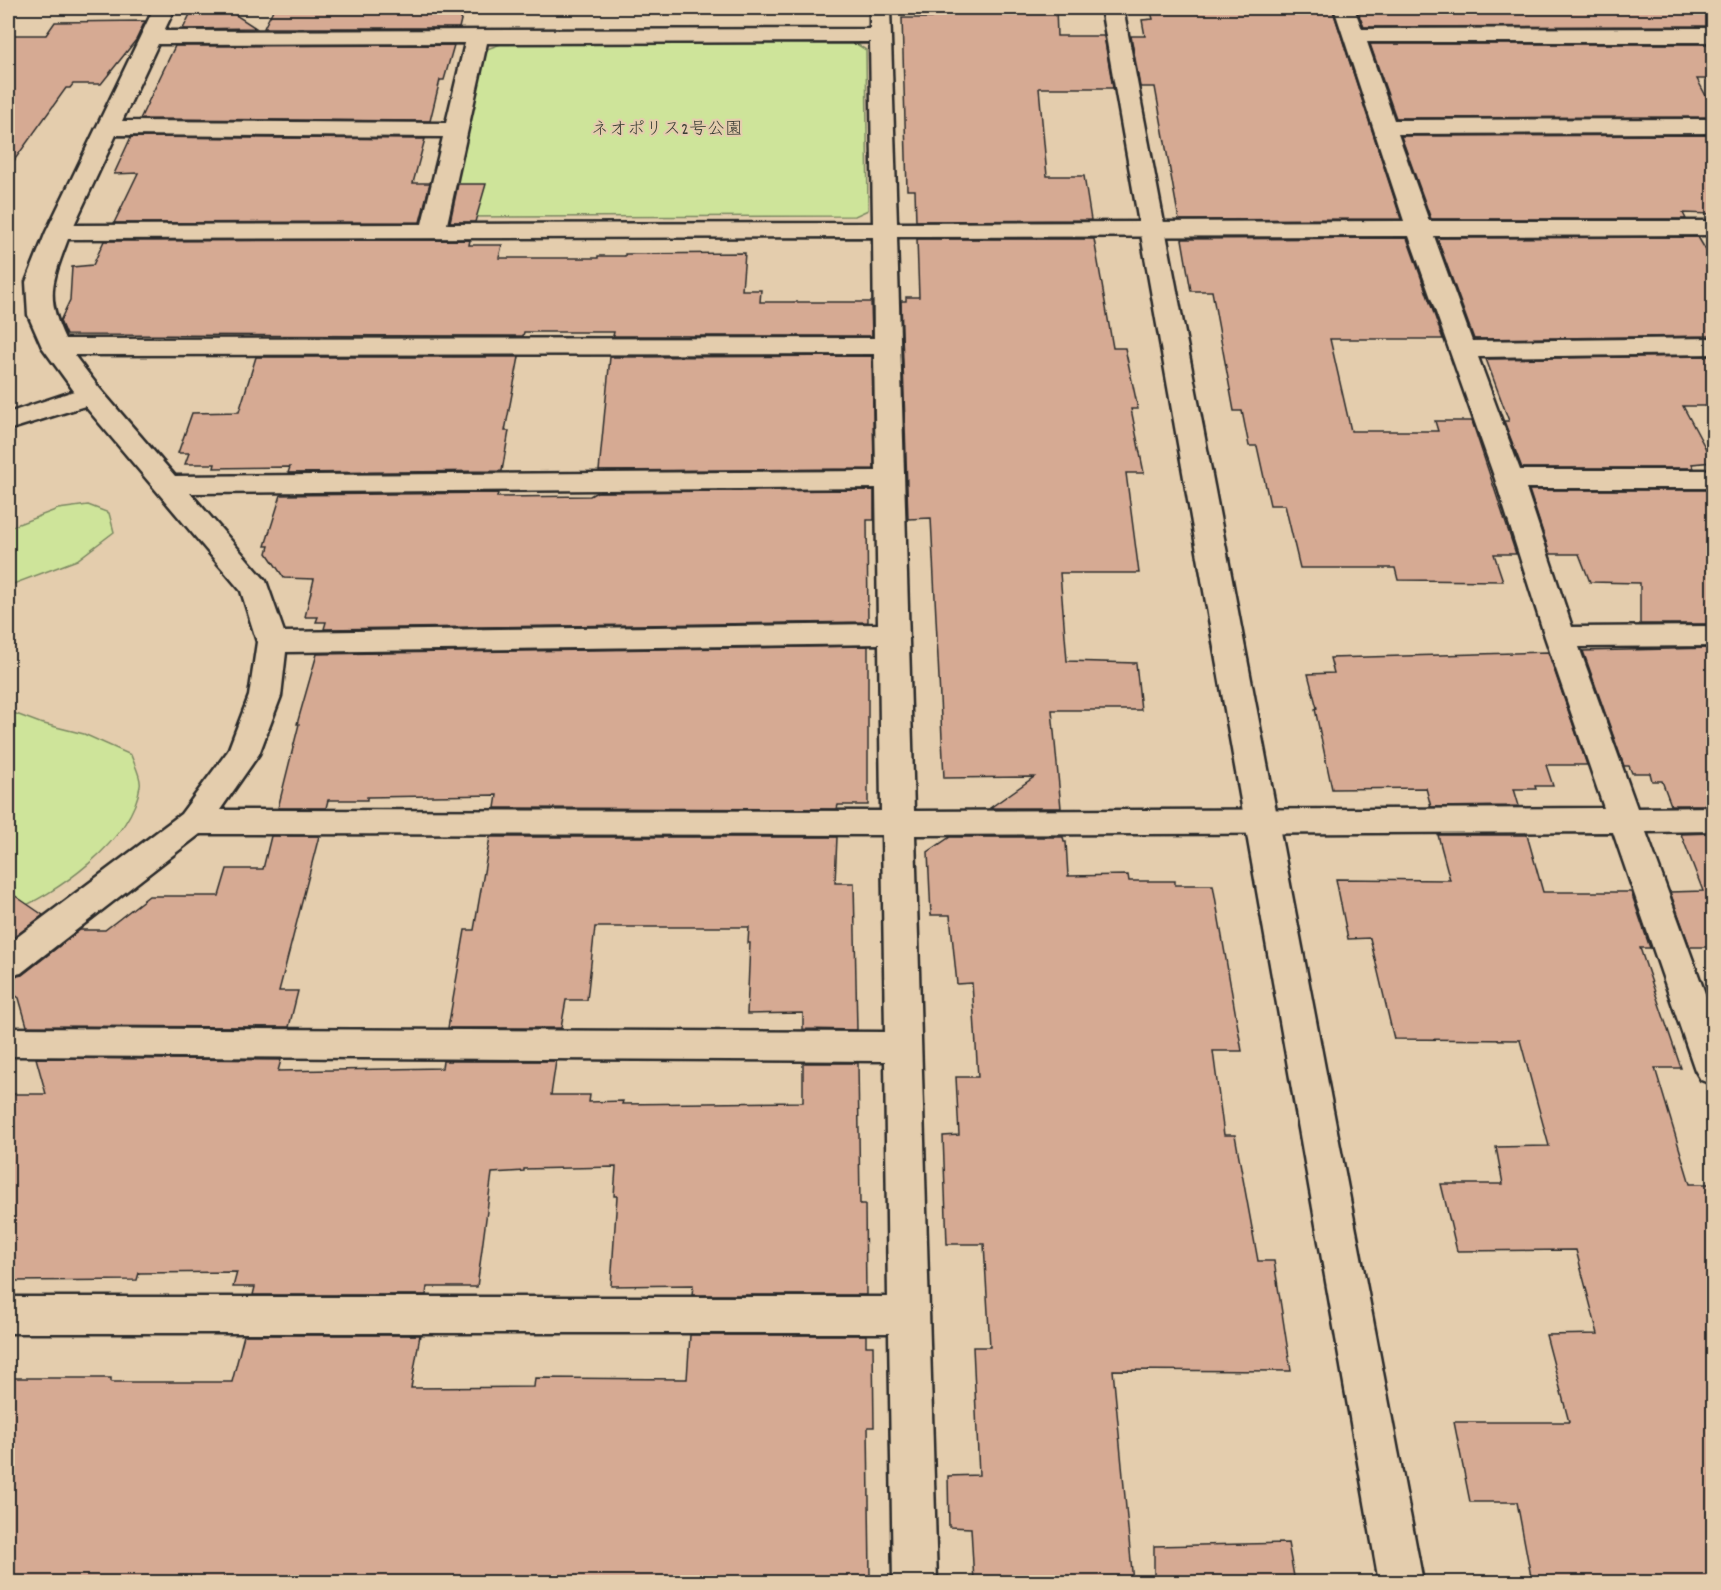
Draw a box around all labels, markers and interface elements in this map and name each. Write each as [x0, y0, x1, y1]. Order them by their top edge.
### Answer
park label: ネオポリス2号公園 [591, 118, 743, 143]

